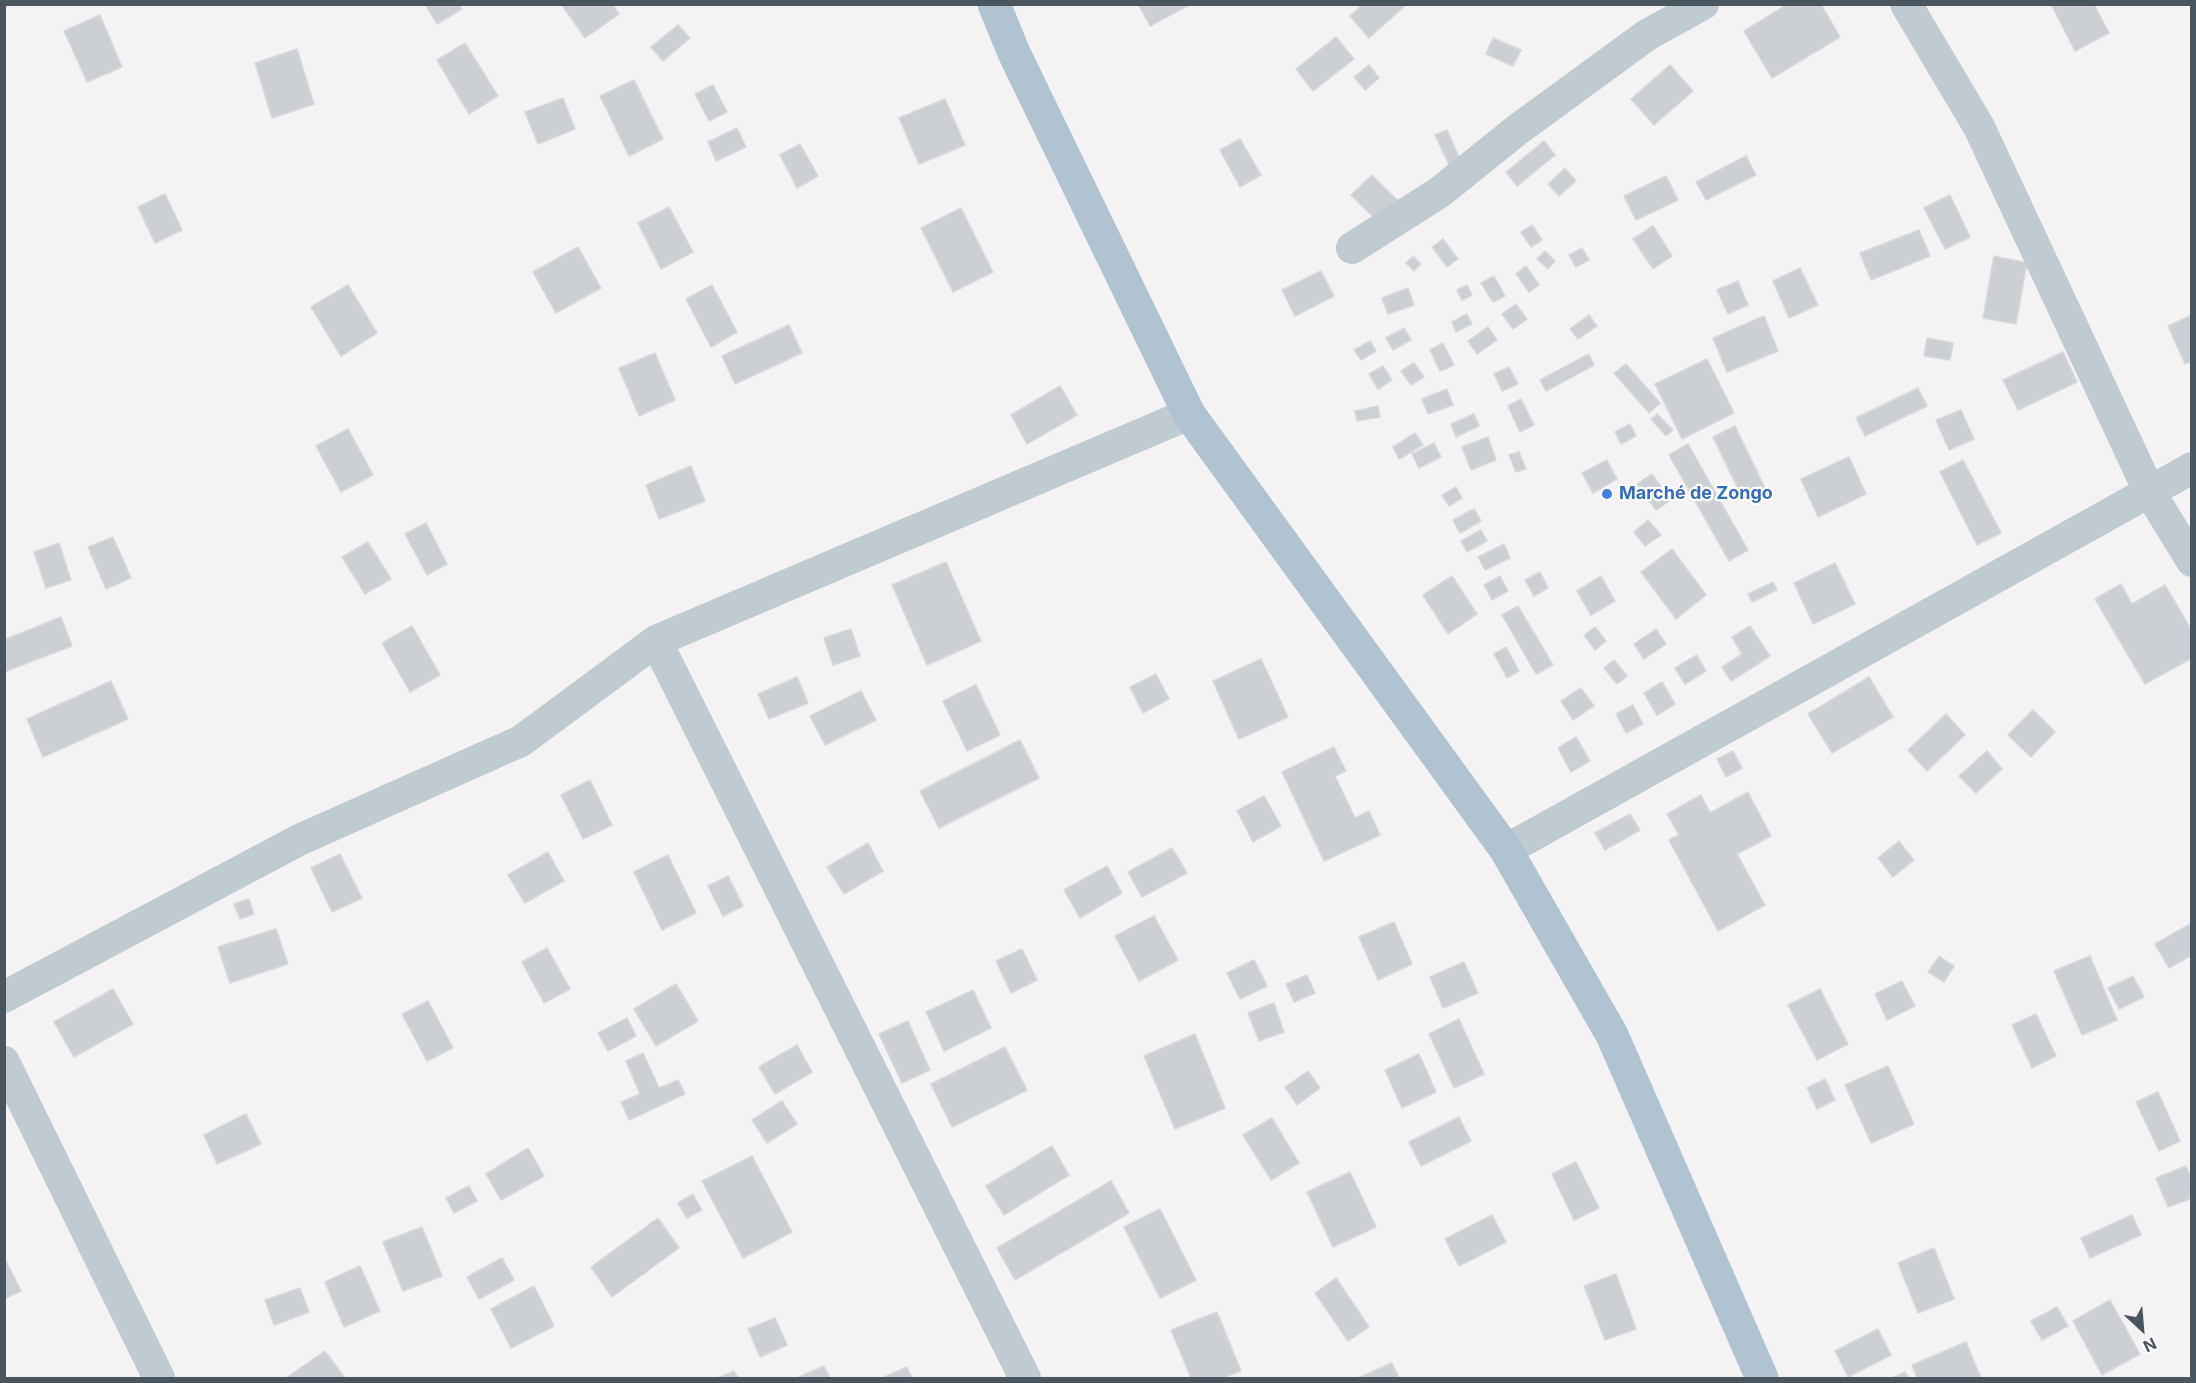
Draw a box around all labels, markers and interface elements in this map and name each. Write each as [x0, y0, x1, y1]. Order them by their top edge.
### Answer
place label: Marché de Zongo [1619, 483, 1773, 505]
marker: Marché de Zongo [1600, 487, 1614, 501]
north arrow [2112, 1299, 2172, 1359]
text: N [2140, 1334, 2160, 1357]

